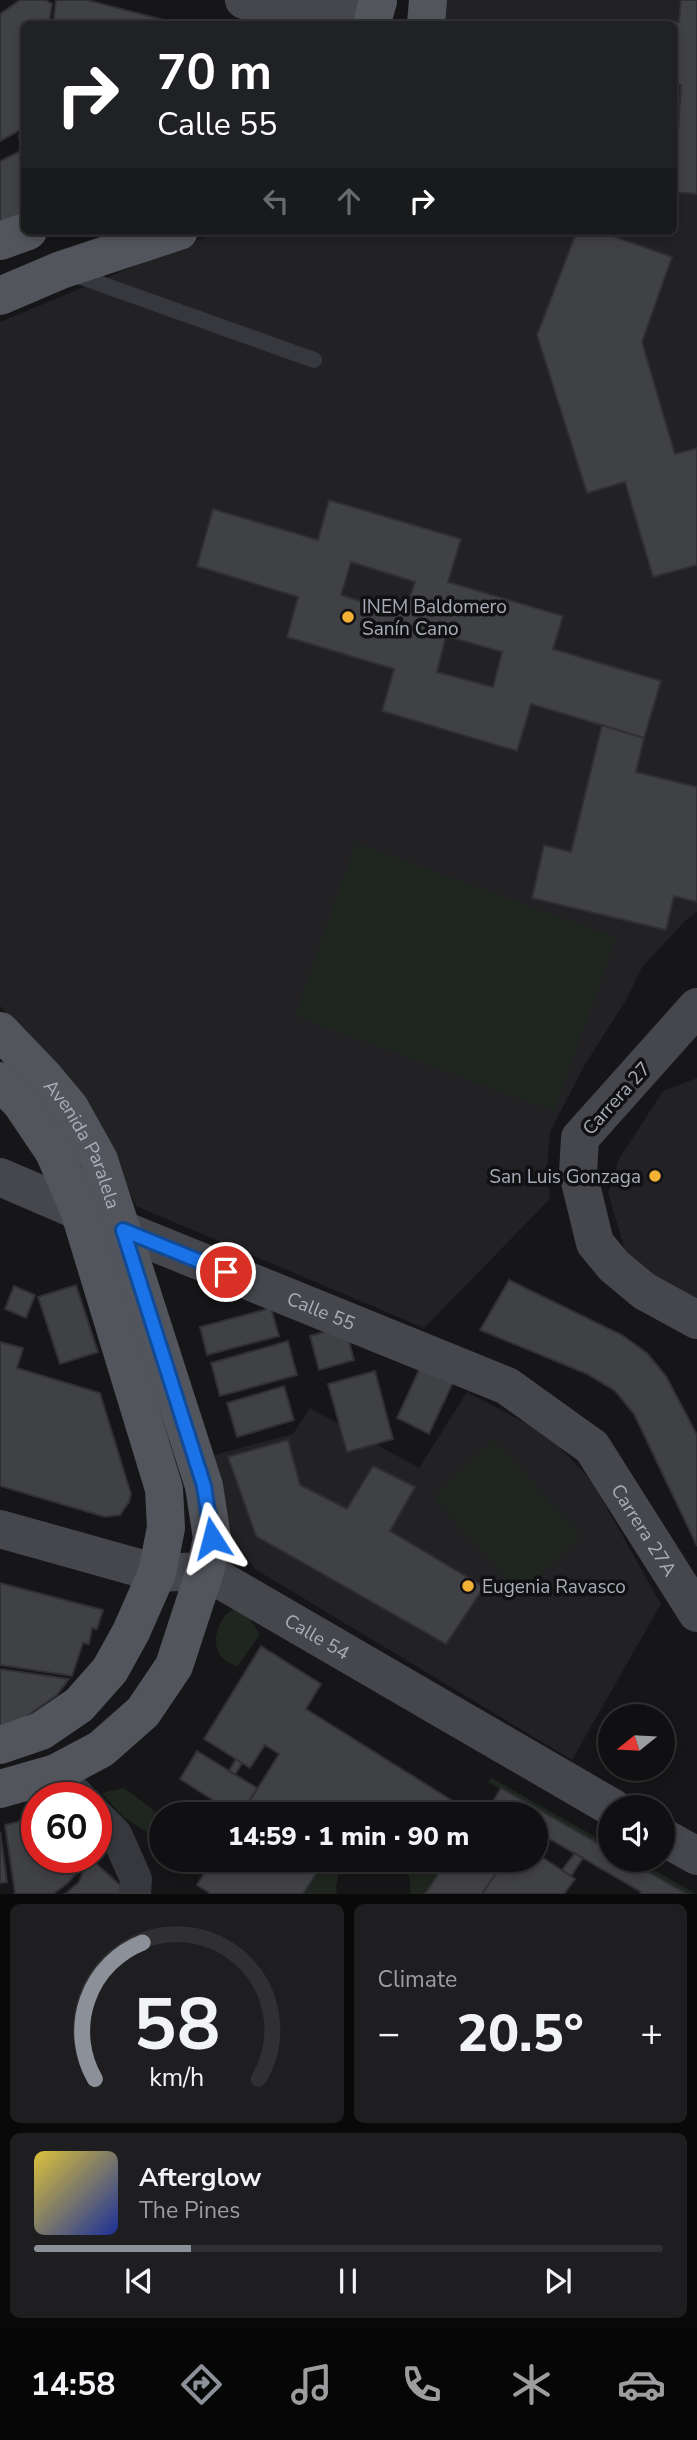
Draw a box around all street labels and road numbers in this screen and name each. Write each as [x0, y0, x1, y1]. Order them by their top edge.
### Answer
street label: Carrera 27 [577, 1056, 657, 1141]
street label: Avenida Paralela [37, 1074, 126, 1212]
street label: Calle 55 [283, 1286, 359, 1337]
street label: Carrera 27A [605, 1479, 683, 1582]
street label: Calle 54 [279, 1608, 354, 1666]

